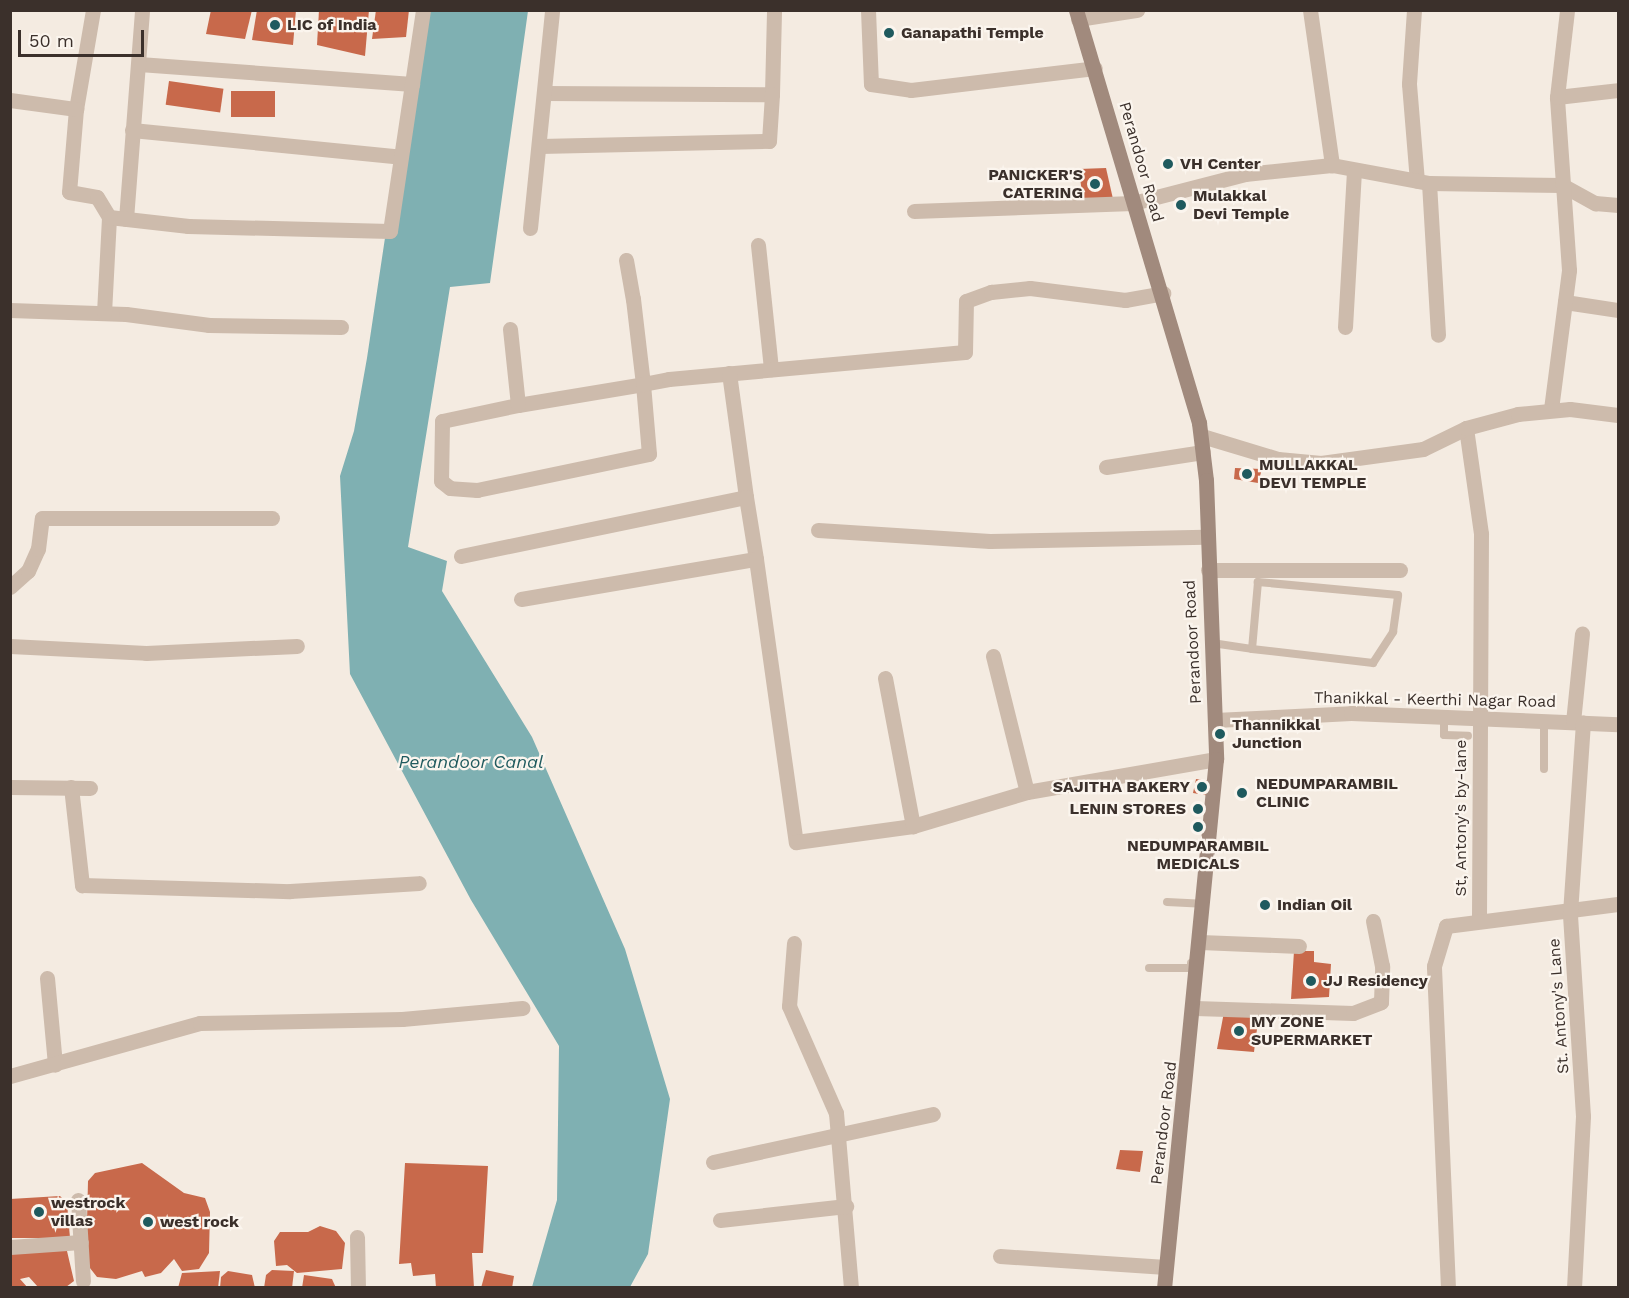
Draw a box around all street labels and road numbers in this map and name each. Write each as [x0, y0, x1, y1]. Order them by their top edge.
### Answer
street label: Perandoor Road [1115, 100, 1167, 224]
street label: Perandoor Road [1180, 579, 1206, 705]
street label: Thanikkal - Keerthi Nagar Road [1313, 688, 1557, 712]
street label: St, Antony's by-lane [1451, 739, 1471, 897]
street label: St. Antony's Lane [1545, 937, 1573, 1075]
street label: Perandoor Road [1147, 1060, 1181, 1186]

